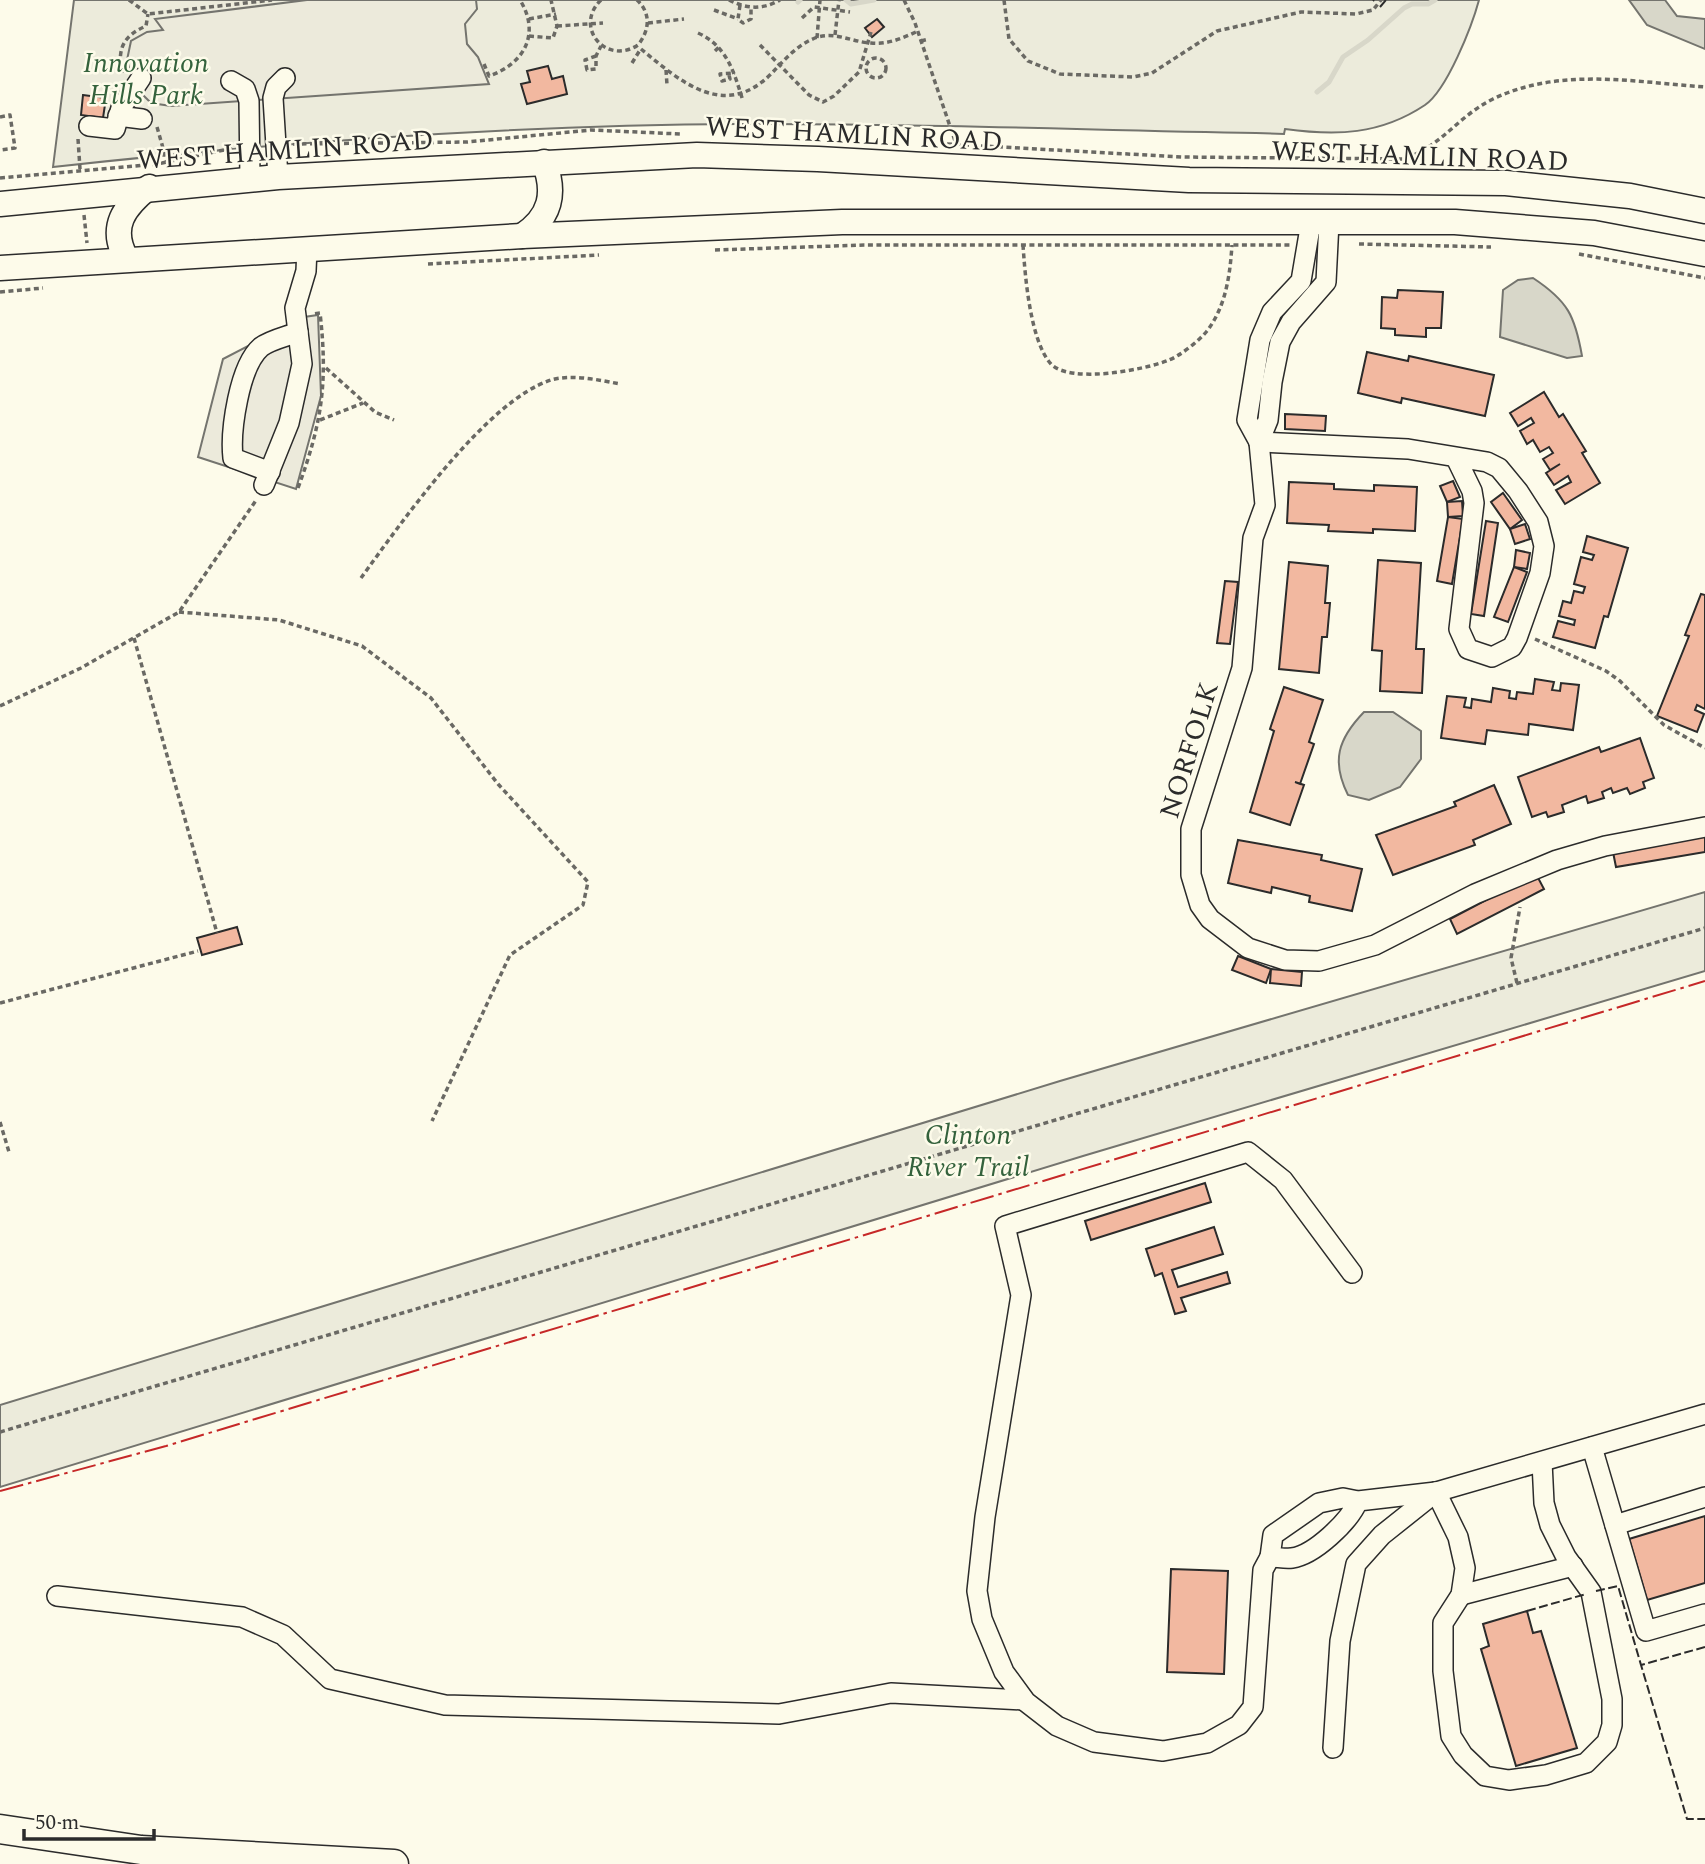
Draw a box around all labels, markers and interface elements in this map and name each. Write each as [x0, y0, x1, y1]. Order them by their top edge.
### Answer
park label: Innovation Hills Park [83, 42, 209, 117]
street label: WEST HAMLIN ROAD [704, 105, 1004, 164]
street label: WEST HAMLIN ROAD [135, 119, 435, 182]
street label: WEST HAMLIN ROAD [1270, 130, 1569, 183]
street label: NORFOLK [1148, 677, 1231, 824]
park label: Clinton River Trail [907, 1114, 1029, 1189]
scale bar [24, 1798, 154, 1842]
text: 50 m [35, 1807, 79, 1839]

